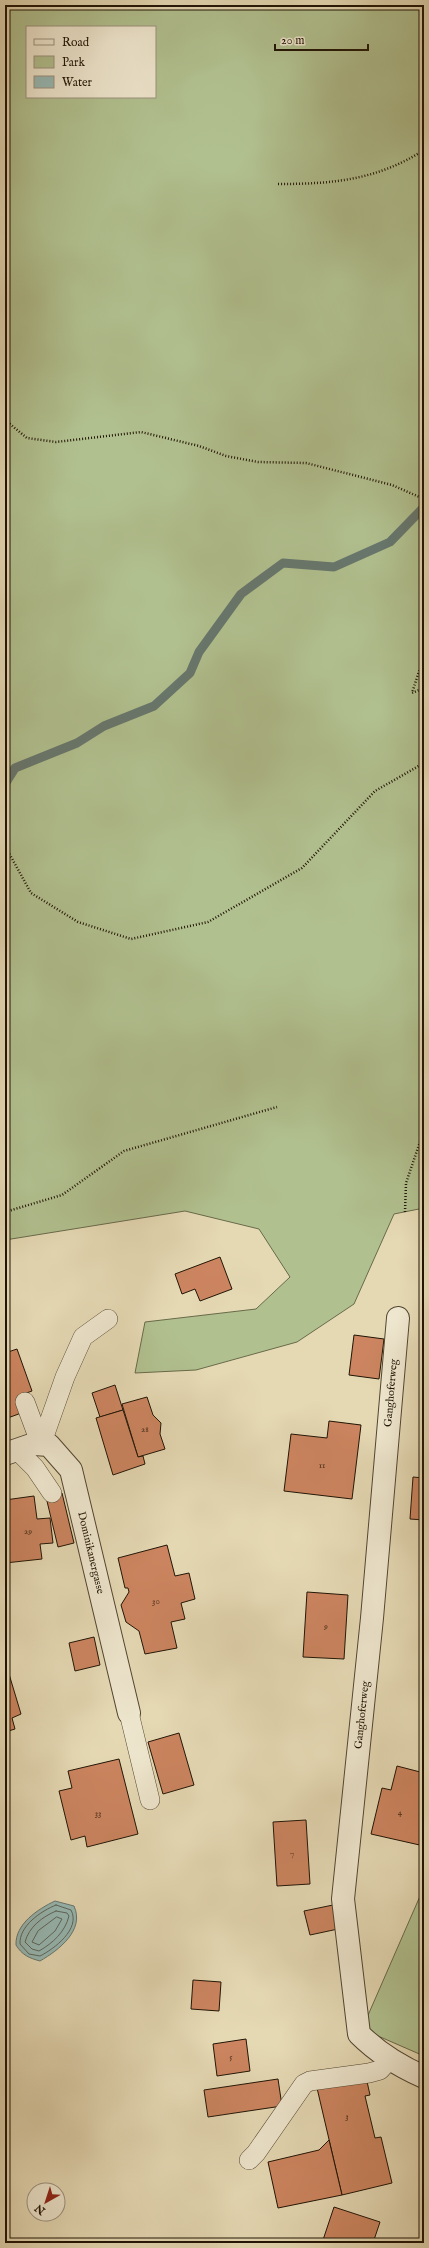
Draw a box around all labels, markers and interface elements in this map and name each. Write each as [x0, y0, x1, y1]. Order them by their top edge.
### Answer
legend [26, 26, 156, 98]
scale bar [275, 26, 368, 52]
text: 20 m [281, 33, 304, 48]
text: Road [62, 35, 90, 50]
text: Park [62, 55, 85, 70]
text: Water [62, 75, 93, 90]
street label: Ganghoferweg [381, 1357, 401, 1428]
house number: 28 [141, 1424, 149, 1435]
house number: 11 [319, 1460, 325, 1471]
street label: Dominikanergasse [74, 1510, 107, 1595]
house number: 29 [24, 1526, 32, 1537]
house number: 30 [152, 1596, 160, 1607]
house number: 9 [323, 1621, 328, 1632]
street label: Ganghoferweg [351, 1679, 373, 1750]
house number: 4 [398, 1807, 403, 1818]
house number: 33 [95, 1808, 101, 1819]
house number: 7 [290, 1848, 294, 1859]
house number: 5 [229, 2052, 233, 2063]
house number: 3 [345, 2111, 349, 2122]
north arrow [26, 2182, 66, 2222]
text: N [32, 2200, 49, 2218]

